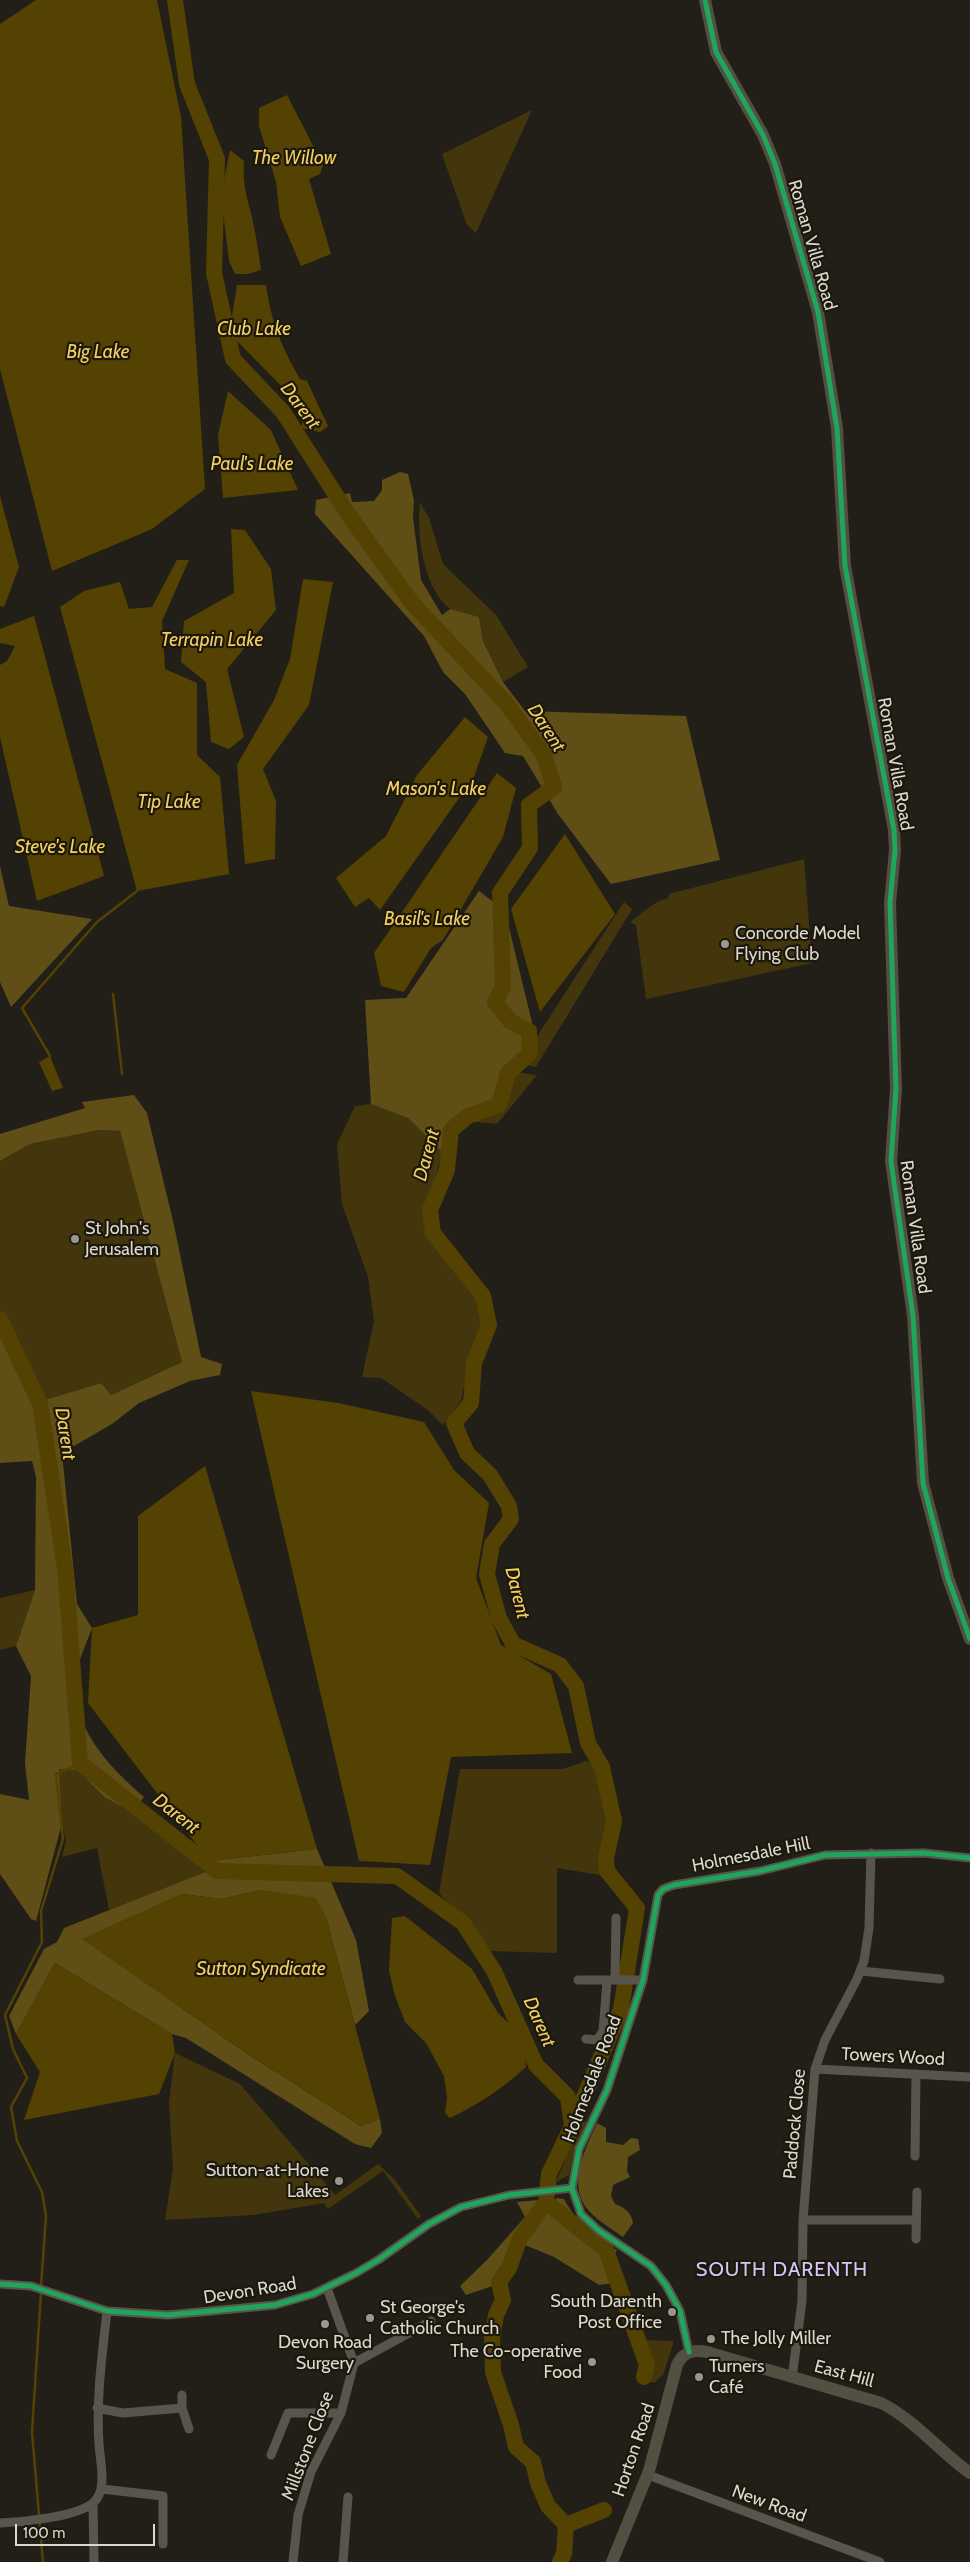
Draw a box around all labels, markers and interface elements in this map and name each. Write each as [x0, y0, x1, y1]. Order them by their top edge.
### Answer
water label: The Willow [252, 147, 336, 169]
street label: Roman Villa Road [783, 177, 841, 313]
water label: Club Lake [217, 318, 291, 340]
water label: Big Lake [67, 341, 129, 363]
water label: Darent [275, 378, 325, 434]
water label: Paul's Lake [210, 453, 294, 475]
water label: Terrapin Lake [161, 629, 263, 651]
street label: Roman Villa Road [873, 696, 917, 832]
water label: Darent [522, 700, 570, 756]
water label: Mason's Lake [386, 778, 486, 800]
water label: Tip Lake [137, 791, 201, 813]
water label: Steve's Lake [15, 836, 105, 858]
water label: Basil's Lake [384, 908, 470, 930]
place label: Concorde Model Flying Club [735, 923, 860, 966]
marker: Concorde Model Flying Club [719, 938, 731, 950]
water label: Darent [409, 1127, 445, 1183]
street label: Roman Villa Road [895, 1159, 935, 1295]
place label: St John's Jerusalem [85, 1218, 159, 1260]
marker: St John's Jerusalem [69, 1233, 81, 1245]
water label: Darent [50, 1406, 80, 1462]
water label: Darent [500, 1565, 534, 1621]
water label: Darent [148, 1789, 204, 1839]
street label: Holmesdale Hill [690, 1833, 812, 1877]
water label: Sutton Syndicate [196, 1958, 326, 1980]
water label: Darent [518, 1993, 560, 2051]
street label: Holmesdale Road [558, 2013, 626, 2145]
street label: Towers Wood [841, 2044, 945, 2070]
street label: Paddock Close [779, 2068, 811, 2180]
place label: Sutton-at-Hone Lakes [206, 2160, 329, 2202]
marker: Sutton-at-Hone Lakes [333, 2175, 345, 2187]
district label: SOUTH DARENTH [694, 2258, 870, 2282]
street label: Devon Road [202, 2273, 298, 2309]
place label: South Darenth Post Office [550, 2291, 662, 2334]
place label: St George's Catholic Church [380, 2297, 499, 2340]
marker: South Darenth Post Office [666, 2306, 678, 2318]
marker: St George's Catholic Church [364, 2312, 376, 2324]
marker: Devon Road Surgery [319, 2318, 331, 2330]
place label: The Jolly Miller [721, 2328, 831, 2350]
place label: Devon Road Surgery [278, 2332, 372, 2374]
marker: The Jolly Miller [705, 2333, 717, 2345]
place label: The Co-operative Food [450, 2341, 582, 2384]
marker: The Co-operative Food [586, 2356, 598, 2368]
place label: Turners Café [709, 2356, 765, 2398]
street label: East Hill [812, 2356, 876, 2392]
marker: Turners Café [693, 2371, 705, 2383]
street label: Millstone Close [277, 2388, 339, 2504]
street label: Horton Road [608, 2401, 660, 2499]
street label: New Road [729, 2481, 809, 2527]
scale bar [18, 2514, 158, 2546]
text: 100 m [23, 2524, 65, 2542]

